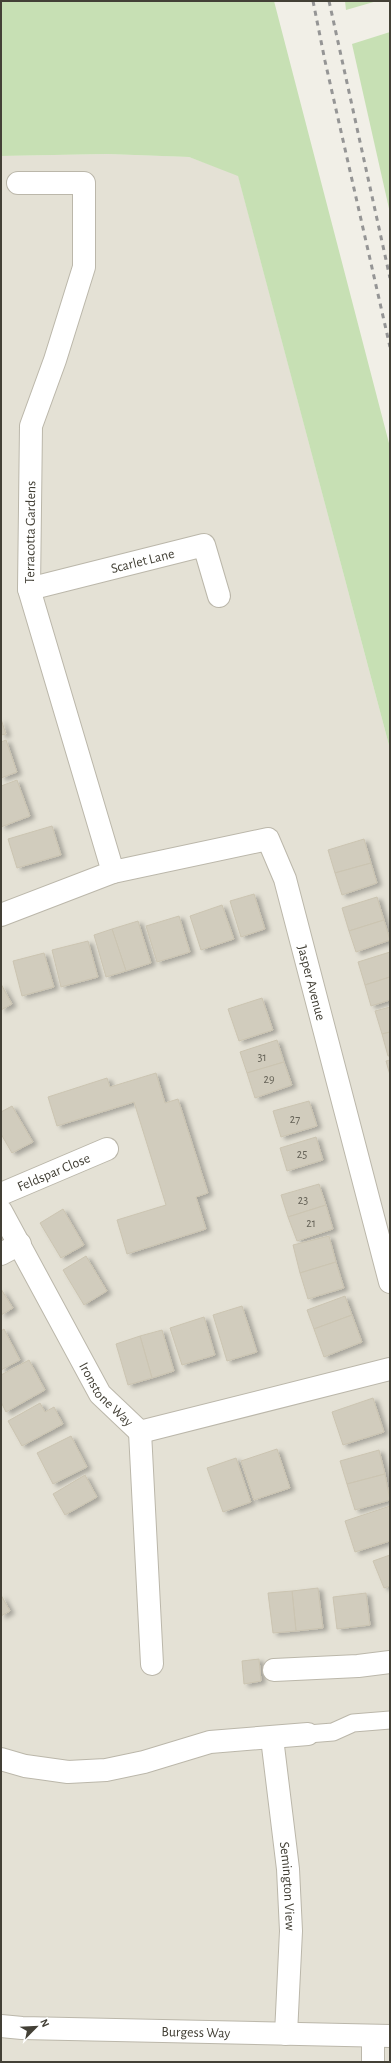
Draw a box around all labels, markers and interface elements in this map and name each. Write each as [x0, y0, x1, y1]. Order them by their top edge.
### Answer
street label: Terracotta Gardens [23, 481, 38, 584]
street label: Scarlet Lane [109, 547, 176, 576]
street label: Jasper Avenue [295, 944, 328, 1022]
house number: 31 [257, 1051, 267, 1063]
house number: 29 [263, 1073, 275, 1085]
house number: 27 [290, 1113, 300, 1125]
house number: 25 [297, 1148, 307, 1160]
street label: Feldspar Close [15, 1151, 92, 1194]
house number: 23 [298, 1194, 308, 1206]
house number: 21 [306, 1217, 316, 1229]
street label: Ironstone Way [76, 1360, 135, 1430]
street label: Semington View [277, 1841, 297, 1932]
north arrow [16, 2007, 56, 2047]
text: N [38, 2017, 51, 2029]
street label: Burgess Way [161, 2025, 231, 2041]

